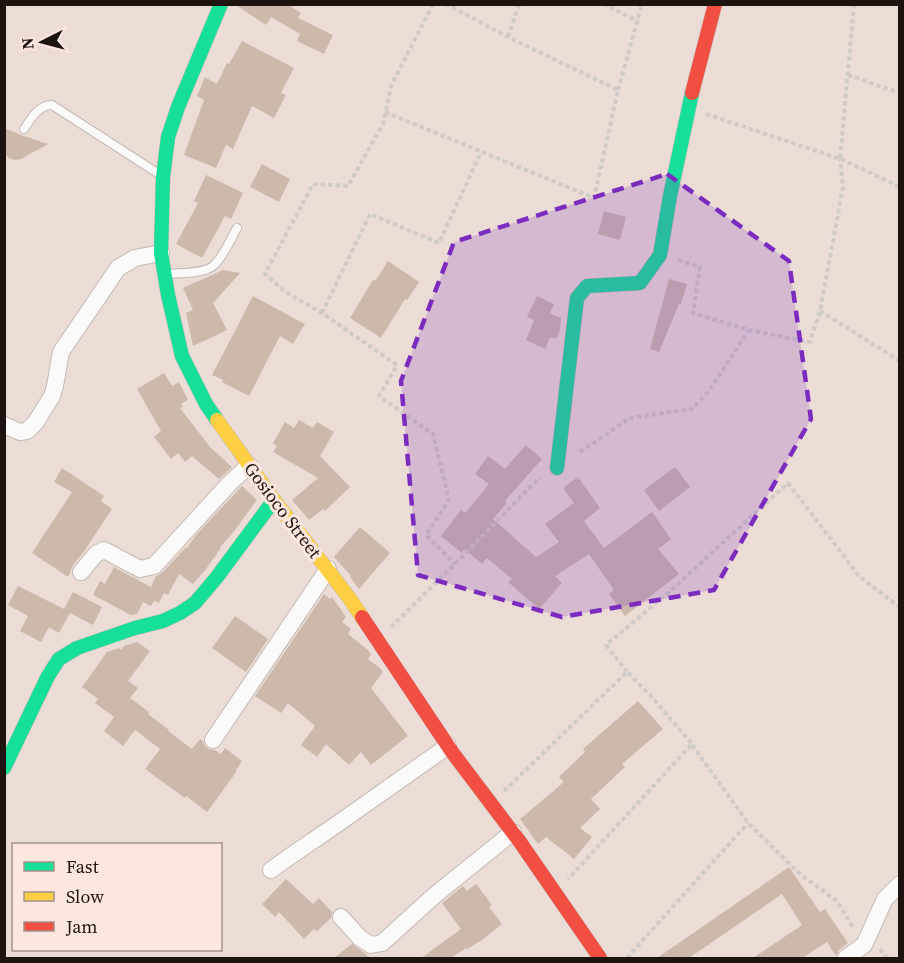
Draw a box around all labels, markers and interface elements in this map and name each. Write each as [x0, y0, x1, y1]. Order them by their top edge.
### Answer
north arrow [12, 12, 72, 72]
text: N [15, 36, 39, 51]
street label: Gosioco Street [239, 457, 328, 563]
legend [12, 843, 222, 951]
text: Fast [66, 854, 99, 879]
text: Slow [66, 884, 104, 909]
text: Jam [65, 914, 98, 939]

